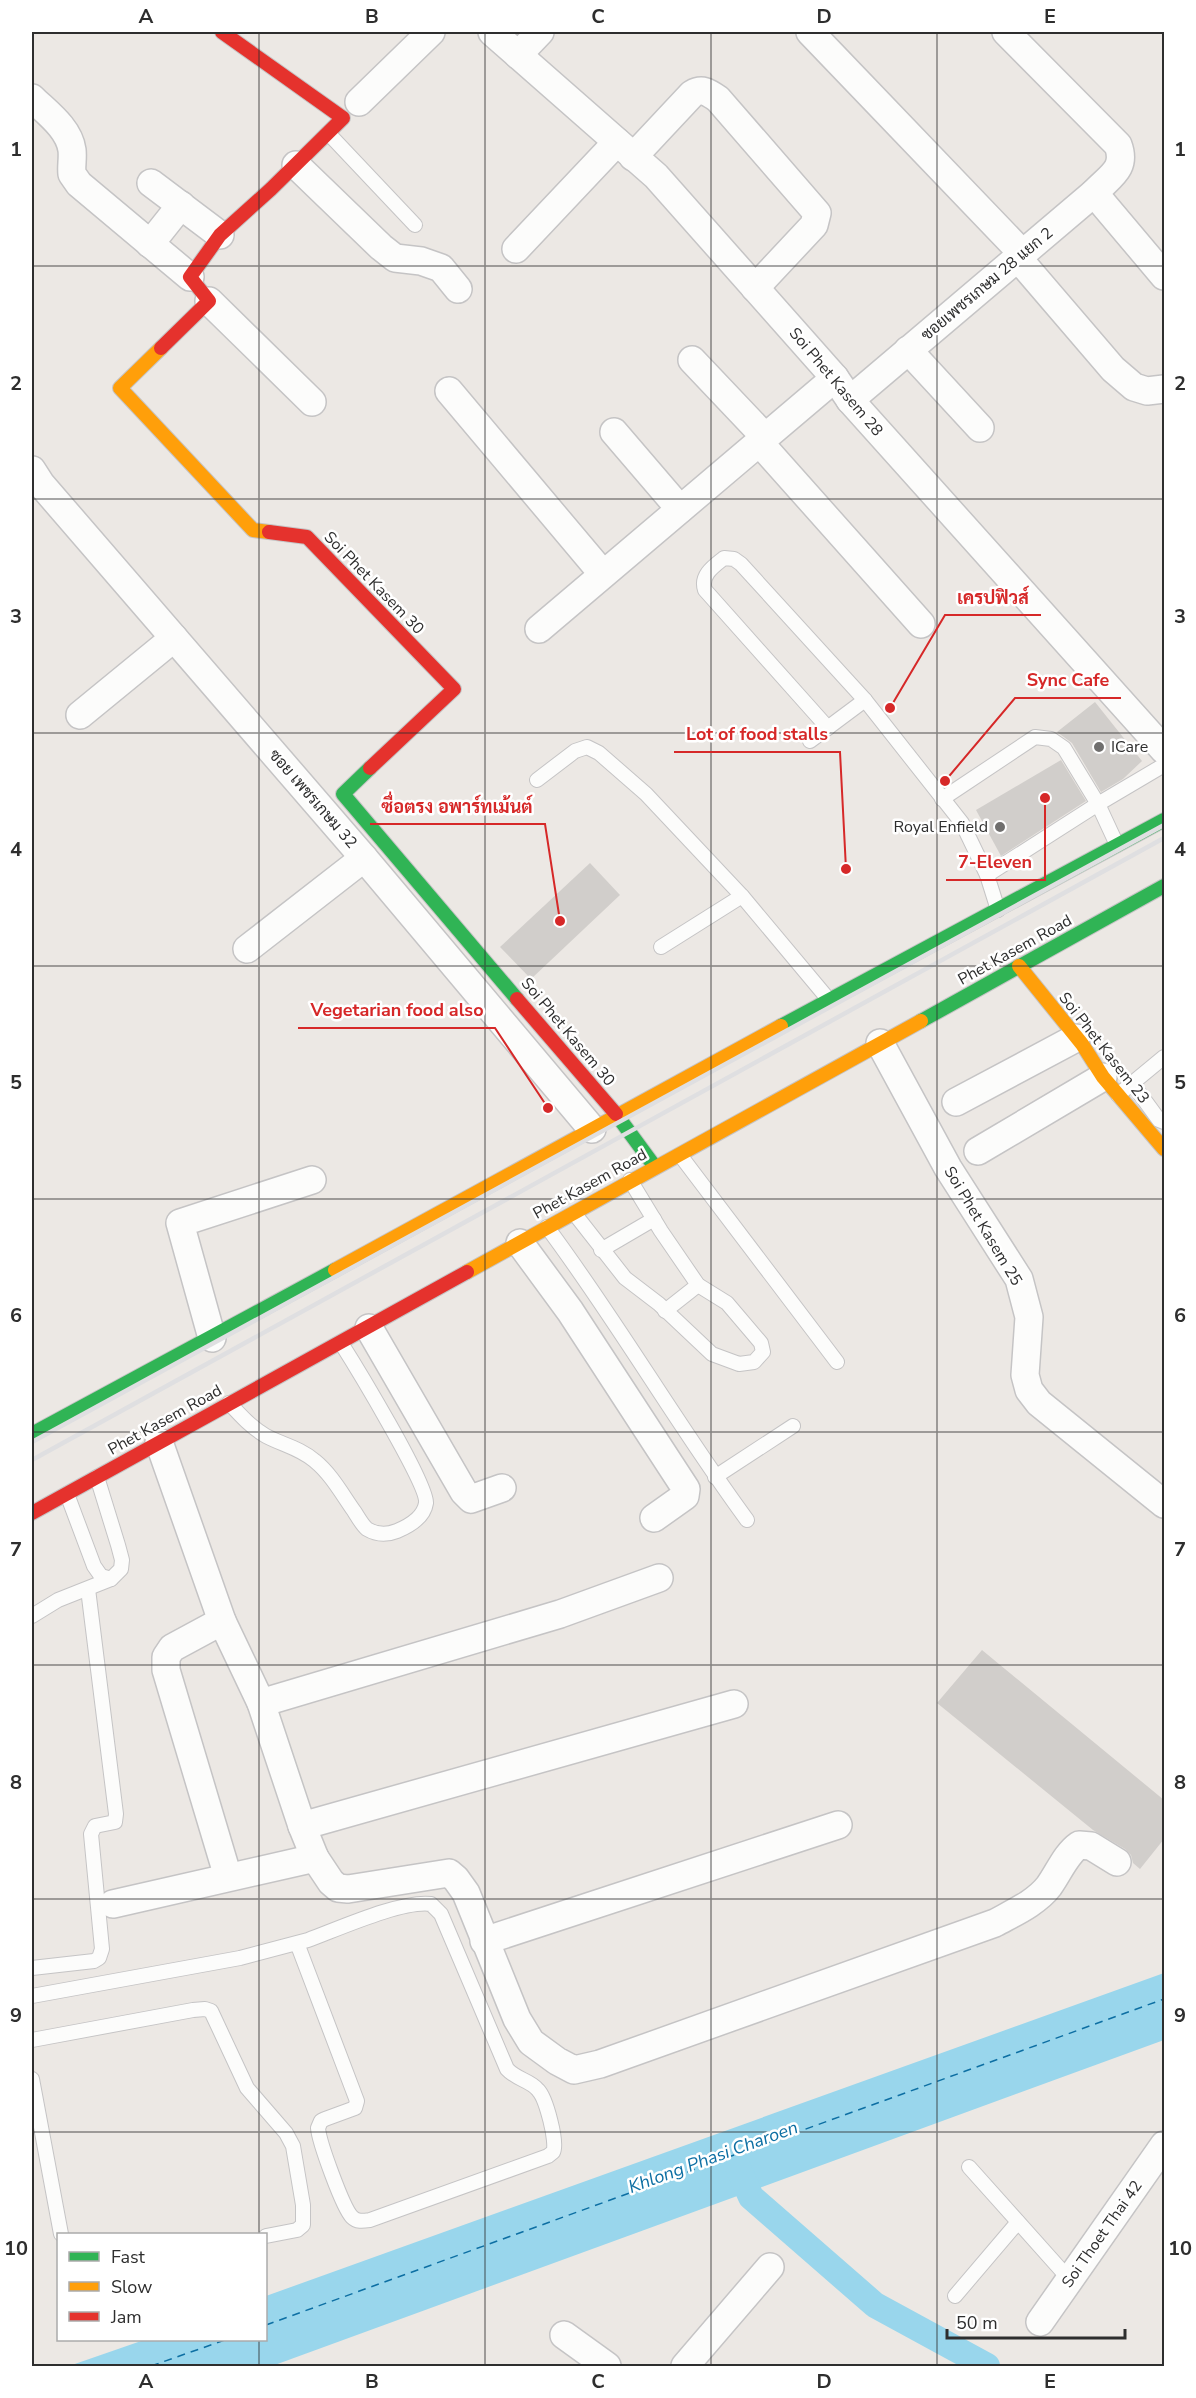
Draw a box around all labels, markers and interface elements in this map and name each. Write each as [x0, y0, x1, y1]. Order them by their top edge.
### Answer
text: A [139, 3, 154, 30]
text: B [365, 3, 379, 30]
text: C [591, 3, 605, 30]
text: D [816, 3, 832, 30]
text: E [1044, 3, 1056, 30]
text: 1 [10, 136, 22, 163]
text: 1 [1174, 136, 1186, 163]
street label: ซอยเพชรเกษม 28 แยก 2 [916, 222, 1058, 346]
street label: Soi Phet Kasem 28 [784, 323, 888, 441]
text: 2 [10, 370, 22, 397]
text: 2 [1174, 370, 1186, 397]
street label: Soi Phet Kasem 30 [319, 527, 429, 639]
callout: เครปฟิวส์ [945, 579, 1041, 615]
text: เครปฟิวส์ [957, 585, 1030, 610]
text: 3 [10, 603, 22, 630]
text: 3 [1174, 603, 1186, 630]
callout: Sync Cafe [1015, 662, 1121, 698]
text: Sync Cafe [1027, 668, 1109, 692]
callout: Lot of food stalls [674, 716, 840, 752]
text: Lot of food stalls [686, 722, 828, 746]
place label: ICare [1111, 736, 1148, 758]
marker: ICare [1092, 740, 1106, 754]
street label: ซอย เพชรเกษม 32 [264, 745, 362, 853]
callout: ซื่อตรง อพาร์ทเม้นต์ [370, 788, 545, 824]
text: ซื่อตรง อพาร์ทเม้นต์ [381, 791, 533, 819]
place label: Royal Enfield [893, 816, 988, 838]
marker: Royal Enfield [993, 820, 1007, 834]
text: 4 [10, 836, 22, 863]
text: 4 [1174, 836, 1186, 863]
callout: 7-Eleven [946, 844, 1045, 880]
text: 7-Eleven [958, 850, 1032, 874]
street label: Phet Kasem Road [954, 910, 1076, 990]
street label: Soi Phet Kasem 30 [516, 973, 620, 1091]
street label: Soi Phet Kasem 23 [1054, 988, 1154, 1108]
callout: Vegetarian food also [298, 992, 495, 1028]
text: Vegetarian food also [309, 998, 484, 1022]
text: 5 [10, 1069, 22, 1096]
text: 5 [1174, 1069, 1186, 1096]
street label: Phet Kasem Road [529, 1144, 651, 1224]
street label: Soi Phet Kasem 25 [939, 1162, 1027, 1290]
text: 6 [10, 1302, 22, 1329]
text: 6 [1174, 1302, 1186, 1329]
street label: Phet Kasem Road [104, 1380, 226, 1460]
text: 7 [10, 1536, 22, 1563]
text: 7 [1174, 1536, 1186, 1563]
text: 8 [10, 1769, 22, 1796]
text: 8 [1174, 1769, 1186, 1796]
text: 9 [10, 2002, 22, 2029]
text: 9 [1174, 2002, 1186, 2029]
water label: Khlong Phasi Charoen [625, 2115, 801, 2199]
street label: Soi Thoet Thai 42 [1057, 2176, 1147, 2292]
legend [57, 2233, 267, 2341]
text: 10 [4, 2235, 28, 2262]
text: 10 [1168, 2235, 1192, 2262]
text: Fast [111, 2245, 146, 2269]
text: Slow [111, 2275, 152, 2299]
scale bar [947, 2302, 1126, 2340]
text: Jam [110, 2305, 142, 2329]
text: 50 m [956, 2311, 998, 2335]
text: A [139, 2368, 154, 2395]
text: B [365, 2368, 379, 2395]
text: C [591, 2368, 605, 2395]
text: D [816, 2368, 832, 2395]
text: E [1044, 2368, 1056, 2395]

